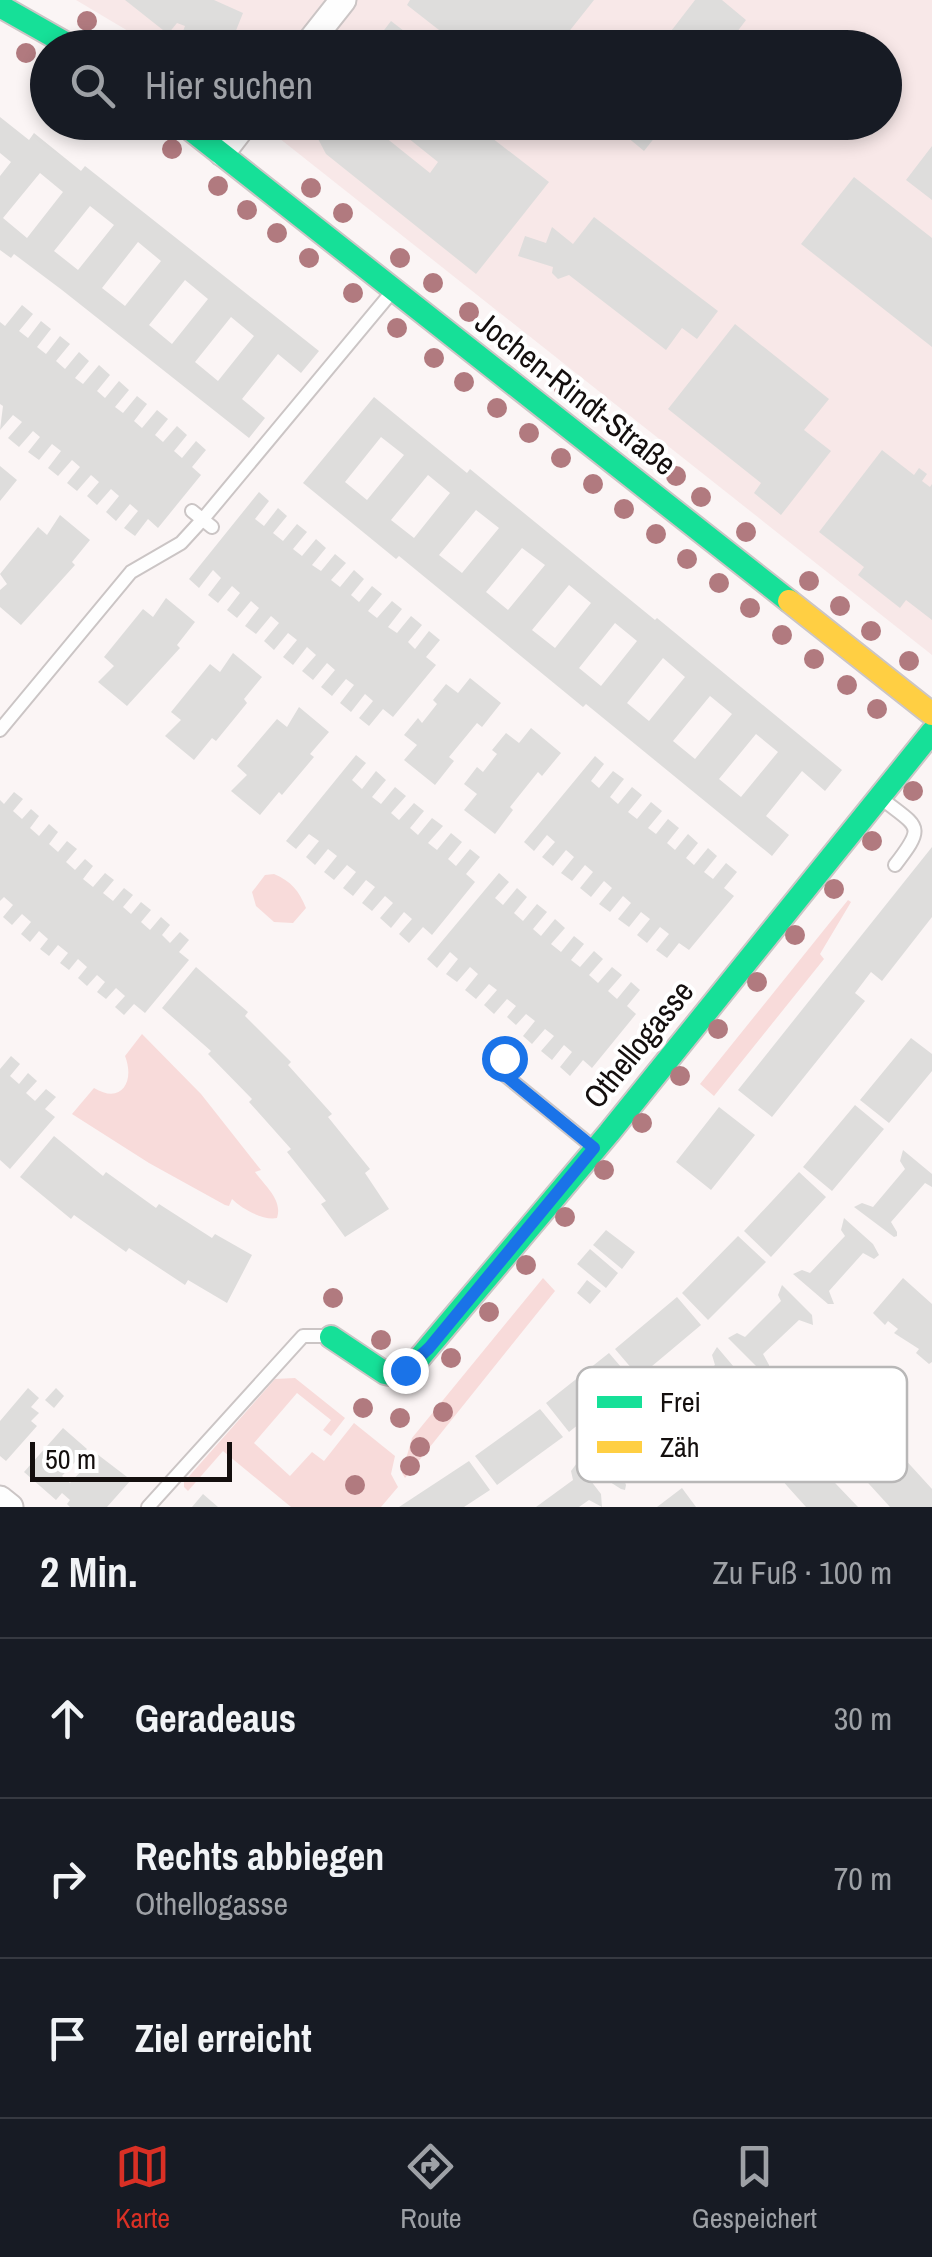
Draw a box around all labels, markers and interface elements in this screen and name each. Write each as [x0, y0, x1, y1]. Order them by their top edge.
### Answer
search box [30, 30, 902, 140]
icon: search [65, 58, 120, 113]
text: Hier suchen [145, 60, 313, 111]
street label: Jochen-Rindt-Straße [467, 301, 685, 485]
street label: Othellogasse [573, 971, 703, 1117]
route start [482, 1036, 528, 1082]
route end [383, 1348, 429, 1394]
legend [577, 1367, 907, 1482]
text: Frei [660, 1383, 701, 1421]
text: Zäh [660, 1428, 700, 1466]
scale bar [30, 1437, 232, 1482]
text: 50 m [45, 1440, 96, 1478]
text: 2 Min. [40, 1544, 138, 1600]
text: Zu Fuß · 100 m [713, 1551, 892, 1594]
icon: ahead [40, 1691, 95, 1746]
text: Geradeaus [135, 1693, 296, 1744]
text: 30 m [834, 1697, 892, 1740]
text: Rechts abbiegen [135, 1831, 384, 1882]
icon: right [40, 1851, 95, 1906]
text: 70 m [834, 1857, 892, 1900]
text: Othellogasse [135, 1882, 288, 1925]
icon: arrive [40, 2011, 95, 2066]
text: Ziel erreicht [135, 2013, 312, 2064]
tab: Karte [115, 2139, 170, 2237]
tab: Route [400, 2139, 462, 2237]
tab: Gespeichert [692, 2139, 817, 2237]

